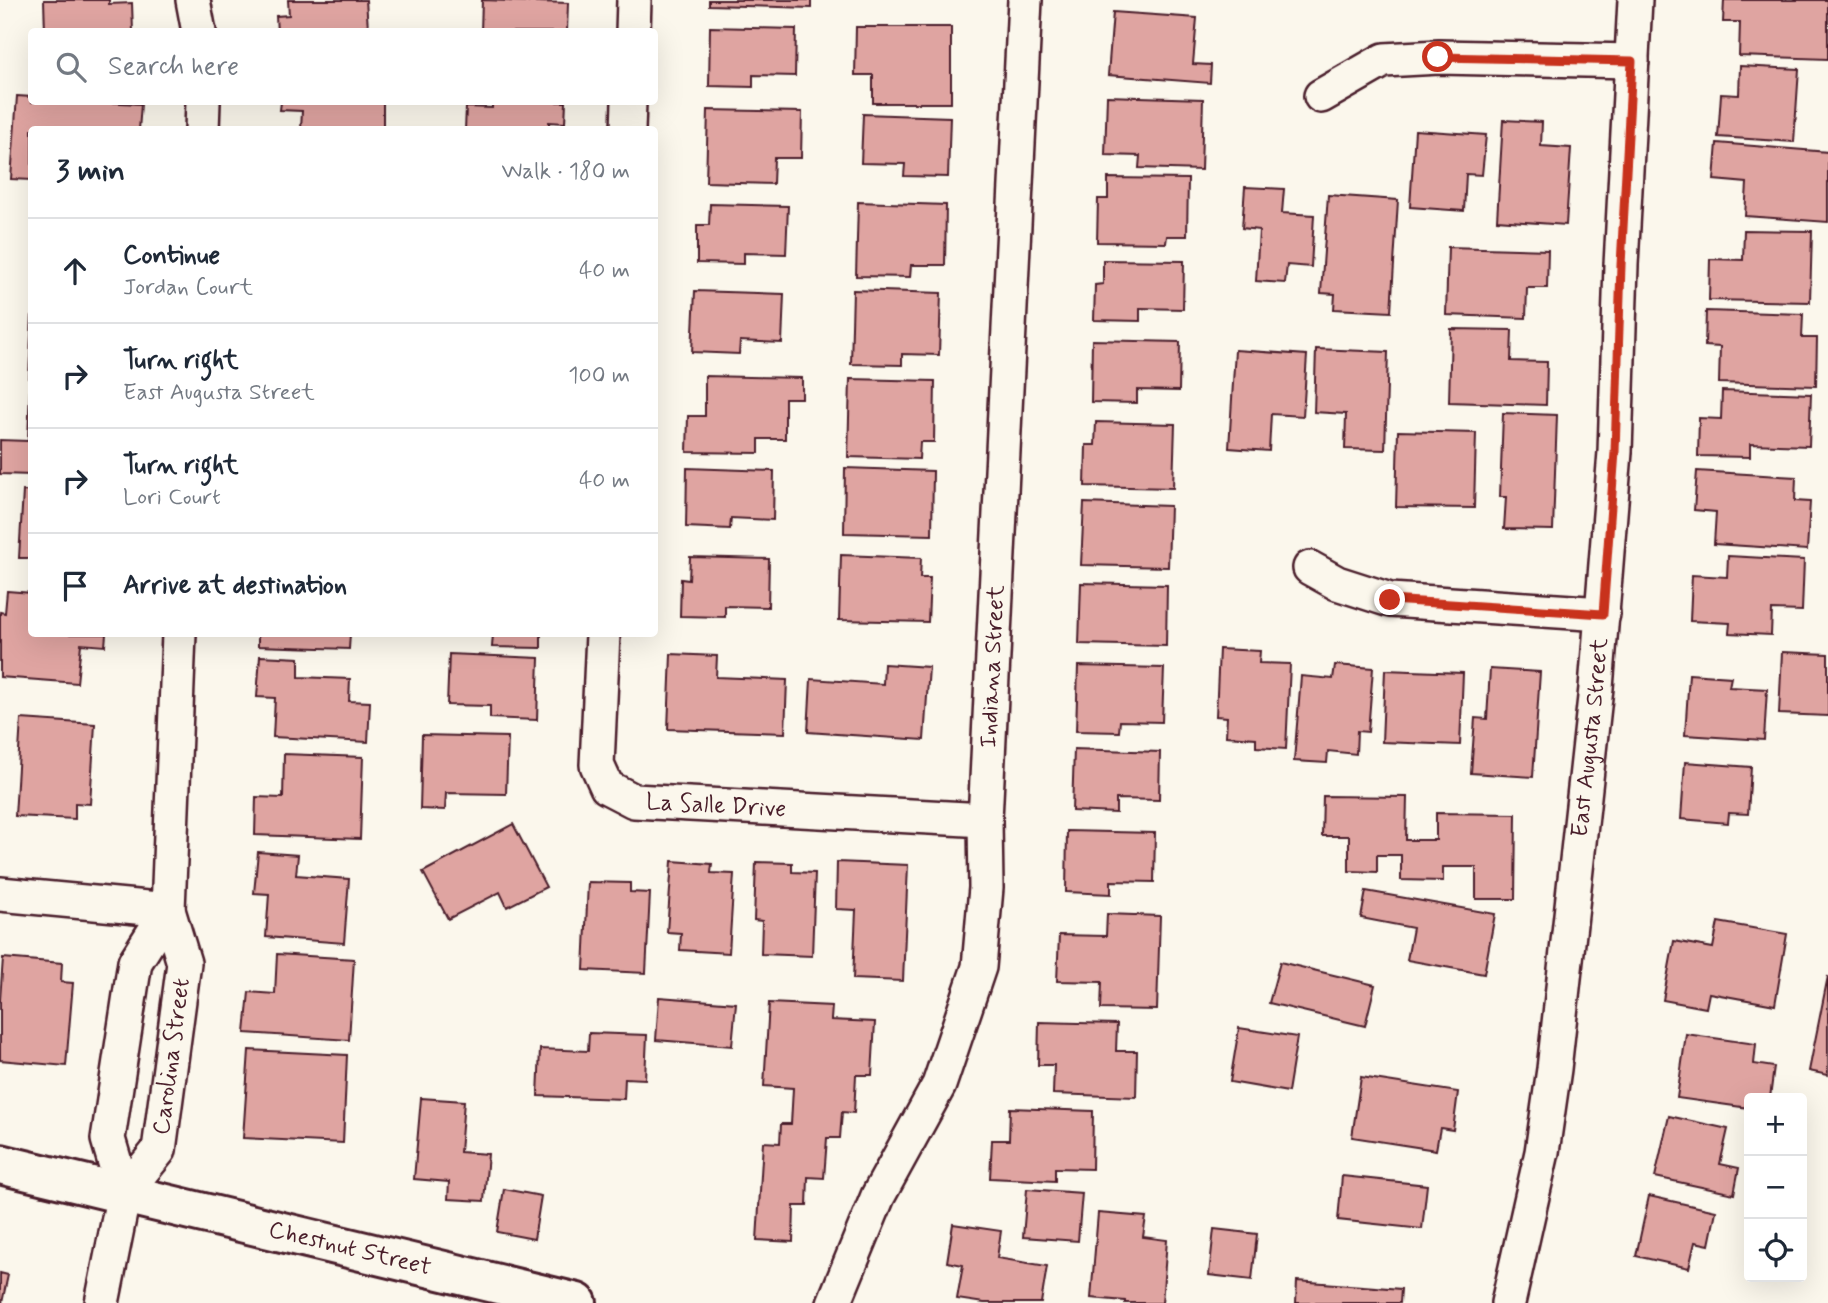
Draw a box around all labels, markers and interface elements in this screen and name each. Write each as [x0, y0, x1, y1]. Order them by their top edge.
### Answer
search box [28, 28, 658, 105]
route start [1422, 41, 1453, 72]
icon: search [52, 48, 90, 86]
text: Search here [108, 50, 239, 84]
text: 3 min [56, 152, 125, 191]
text: Walk · 180 m [501, 157, 630, 187]
text: Continue [123, 239, 220, 273]
icon: ahead [56, 252, 94, 290]
text: 40 m [579, 256, 630, 286]
text: Jordan Court [123, 273, 253, 303]
text: Turn right [123, 344, 239, 378]
icon: right [56, 357, 94, 395]
text: 100 m [568, 361, 630, 391]
text: East Augusta Street [123, 378, 315, 408]
text: Turn right [123, 449, 239, 483]
icon: right [56, 462, 94, 500]
text: 40 m [579, 466, 630, 496]
text: Lori Court [123, 483, 221, 513]
icon: arrive [56, 567, 94, 605]
text: Arrive at destination [123, 569, 347, 603]
street label: Indiana Street [973, 584, 1012, 749]
route end [1374, 584, 1405, 615]
street label: East Augusta Street [1564, 637, 1615, 839]
street label: La Salle Drive [645, 786, 787, 825]
street label: Carolina Street [146, 976, 197, 1137]
map controls [1744, 1093, 1807, 1282]
button: + [1744, 1093, 1807, 1156]
button: − [1744, 1156, 1807, 1219]
street label: Chestnut Street [266, 1214, 434, 1283]
button: locate [1744, 1219, 1807, 1282]

